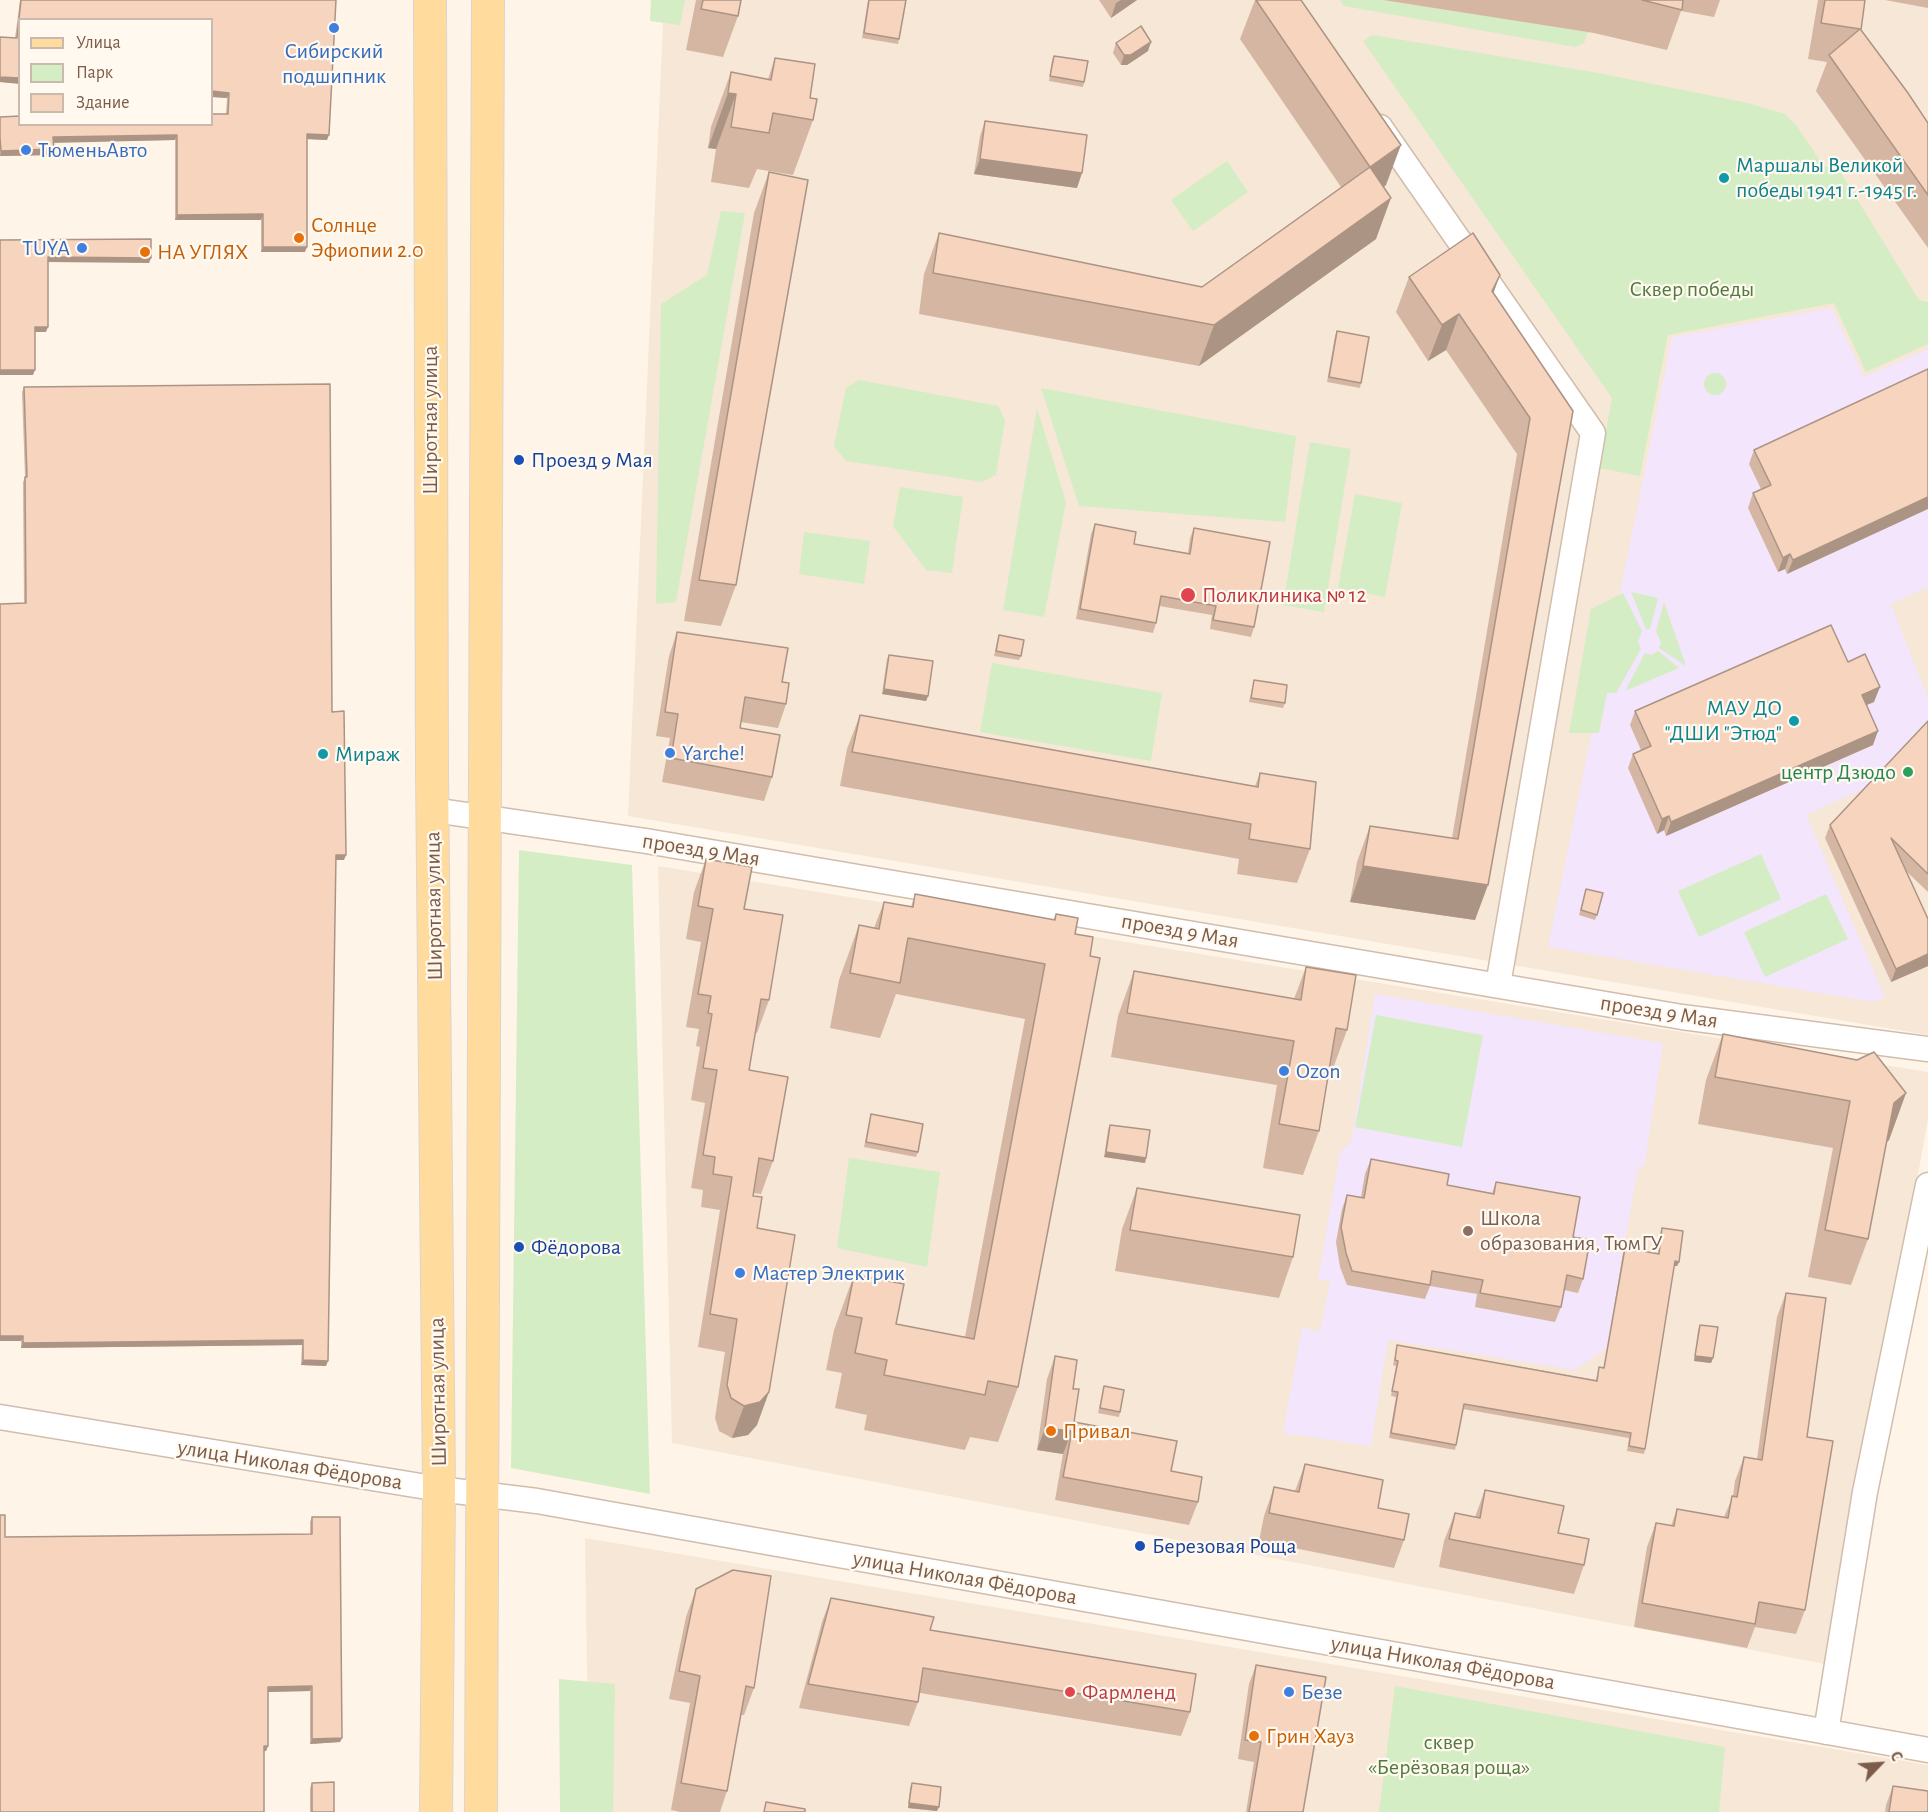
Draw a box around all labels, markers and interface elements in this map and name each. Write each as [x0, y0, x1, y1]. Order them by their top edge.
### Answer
legend [18, 18, 213, 126]
marker: Сибирский подшипник [327, 21, 341, 35]
text: Улица [76, 34, 121, 52]
place label: Сибирский подшипник [282, 38, 386, 90]
text: Парк [76, 64, 113, 82]
text: Здание [76, 94, 130, 112]
place label: ТюменьАвто [38, 137, 147, 163]
marker: ТюменьАвто [19, 143, 33, 157]
place label: Маршалы Великой победы 1941 г.-1945 г. [1736, 152, 1917, 204]
marker: Маршалы Великой победы 1941 г.-1945 г. [1717, 171, 1731, 185]
place label: Солнце Эфиопии 2.0 [311, 212, 424, 264]
marker: Солнце Эфиопии 2.0 [292, 231, 306, 245]
place label: TUYA [22, 235, 70, 261]
place label: НА УГЛЯХ [157, 239, 248, 265]
marker: TUYA [75, 241, 89, 255]
marker: НА УГЛЯХ [138, 245, 152, 259]
park label: Сквер победы [1630, 276, 1754, 302]
street label: Широтная улица [417, 345, 443, 495]
place label: Проезд 9 Мая [531, 447, 653, 473]
marker: Проезд 9 Мая [512, 453, 526, 467]
place label: Поликлиника № 12 [1202, 582, 1366, 608]
marker: Поликлиника № 12 [1179, 586, 1197, 604]
place label: МАУ ДО "ДШИ "Этюд" [1665, 695, 1782, 746]
marker: МАУ ДО "ДШИ "Этюд" [1787, 714, 1801, 728]
place label: Yarche! [682, 740, 745, 766]
place label: Мираж [335, 741, 400, 767]
marker: Yarche! [663, 746, 677, 760]
marker: Мираж [316, 747, 330, 761]
place label: центр Дзюдо [1781, 759, 1896, 785]
marker: центр Дзюдо [1901, 765, 1915, 779]
street label: проезд 9 Мая [640, 828, 762, 872]
street label: Широтная улица [419, 831, 449, 981]
street label: проезд 9 Мая [1119, 908, 1241, 954]
street label: проезд 9 Мая [1598, 990, 1720, 1034]
place label: Ozon [1296, 1058, 1341, 1084]
marker: Ozon [1277, 1064, 1291, 1078]
place label: Школа образования, ТюмГУ [1480, 1205, 1663, 1256]
marker: Школа образования, ТюмГУ [1461, 1224, 1475, 1238]
place label: Фёдорова [531, 1234, 621, 1260]
marker: Фёдорова [512, 1240, 526, 1254]
place label: Мастер Электрик [752, 1260, 905, 1286]
marker: Мастер Электрик [733, 1266, 747, 1280]
street label: Широтная улица [423, 1317, 453, 1467]
place label: Привал [1063, 1418, 1131, 1444]
marker: Привал [1044, 1424, 1058, 1438]
street label: улица Николая Фёдорова [176, 1434, 404, 1496]
place label: Березовая Роща [1152, 1533, 1297, 1559]
marker: Березовая Роща [1133, 1539, 1147, 1553]
street label: улица Николая Фёдорова [851, 1545, 1079, 1611]
street label: улица Николая Фёдорова [1329, 1630, 1557, 1696]
place label: Фармленд [1082, 1679, 1176, 1705]
place label: Безе [1301, 1679, 1343, 1705]
marker: Фармленд [1063, 1685, 1077, 1699]
marker: Безе [1282, 1685, 1296, 1699]
place label: Грин Хауз [1266, 1723, 1354, 1749]
marker: Грин Хауз [1247, 1729, 1261, 1743]
park label: сквер «Берёзовая роща» [1368, 1729, 1530, 1780]
north arrow [1850, 1734, 1910, 1794]
text: С [1887, 1749, 1905, 1764]

